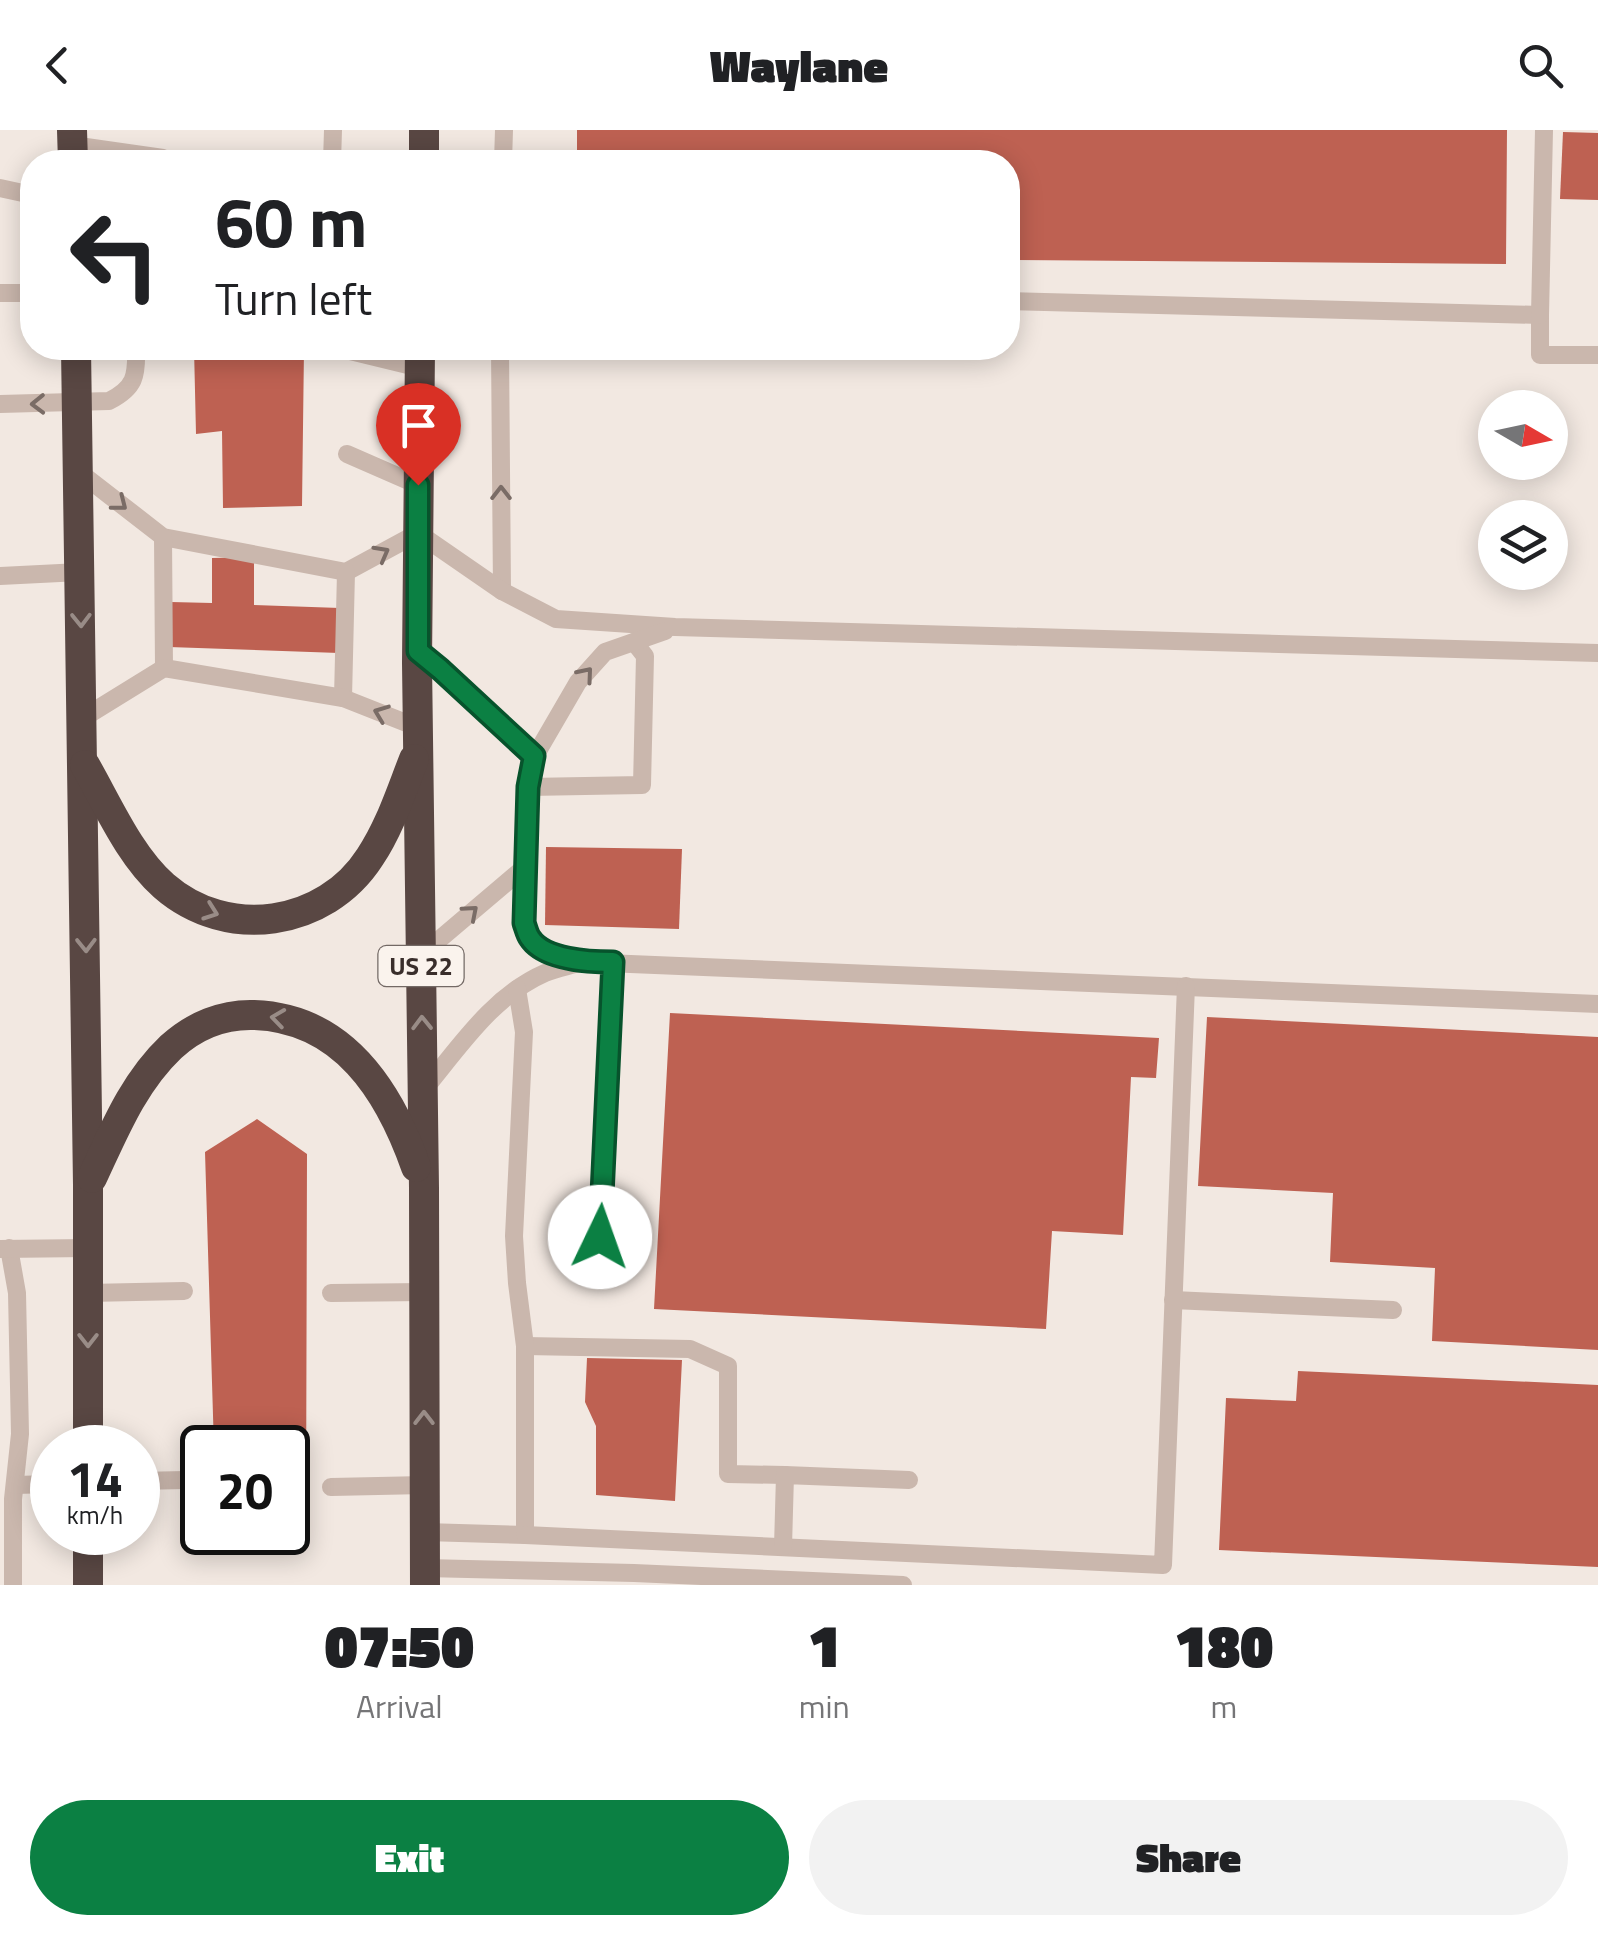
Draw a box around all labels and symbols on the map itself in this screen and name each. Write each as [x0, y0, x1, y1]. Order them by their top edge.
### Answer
pin [376, 383, 461, 486]
north arrow [1478, 390, 1568, 480]
one-way arrow [30, 393, 46, 414]
one-way arrow [490, 485, 512, 500]
one-way arrow [109, 492, 127, 510]
one-way arrow [371, 546, 390, 565]
one-way arrow [70, 612, 92, 628]
one-way arrow [575, 667, 593, 686]
one-way arrow [374, 704, 391, 725]
one-way arrow [202, 900, 219, 921]
one-way arrow [459, 905, 478, 923]
one-way arrow [75, 937, 96, 953]
road number: US 22 [378, 946, 464, 986]
one-way arrow [270, 1008, 286, 1029]
one-way arrow [411, 1014, 432, 1030]
position arrow [548, 1185, 652, 1289]
one-way arrow [77, 1332, 99, 1348]
one-way arrow [413, 1409, 435, 1424]
speed limit sign: 20 [180, 1425, 310, 1555]

